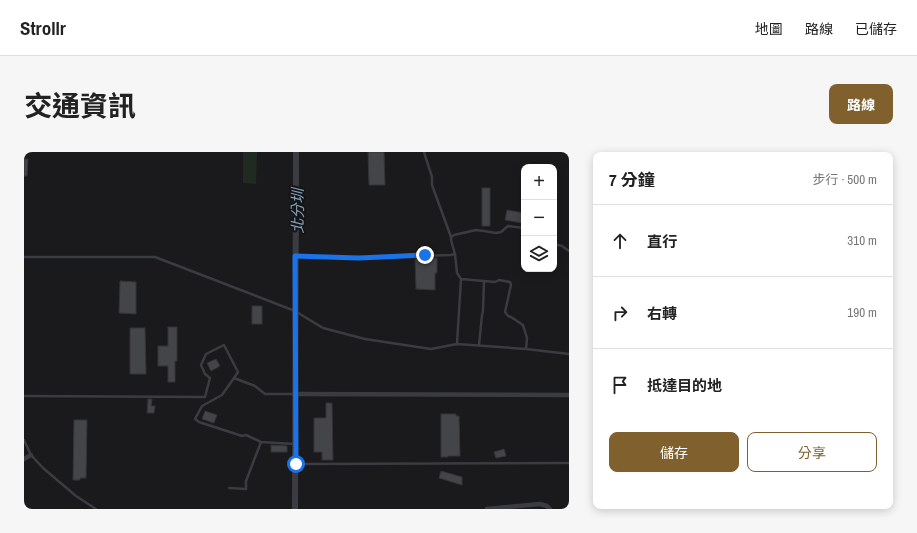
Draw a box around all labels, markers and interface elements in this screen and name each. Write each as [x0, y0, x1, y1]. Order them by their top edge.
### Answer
text: Strollr [20, 15, 66, 41]
text: 地圖 [755, 20, 783, 38]
text: 路線 [805, 20, 833, 38]
text: 已儲存 [855, 20, 897, 38]
button: 路線 [829, 84, 893, 124]
text: 交通資訊 [24, 87, 136, 125]
map controls [521, 164, 557, 272]
button: + [521, 164, 557, 200]
text: 7 分鐘 [609, 168, 655, 191]
text: 步行 · 500 m [812, 171, 877, 188]
water label: 北分圳 [287, 187, 308, 234]
button: − [521, 200, 557, 236]
icon: ahead [609, 230, 631, 252]
text: 直行 [647, 231, 677, 252]
text: 310 m [847, 232, 877, 249]
button: layers [521, 236, 557, 272]
route end [416, 246, 434, 264]
icon: right [609, 302, 631, 324]
text: 右轉 [647, 303, 677, 324]
text: 190 m [847, 304, 877, 321]
icon: arrive [609, 374, 631, 396]
text: 抵達目的地 [647, 375, 722, 396]
button: 儲存 [609, 432, 739, 472]
button: 分享 [747, 432, 877, 472]
route start [287, 455, 305, 473]

